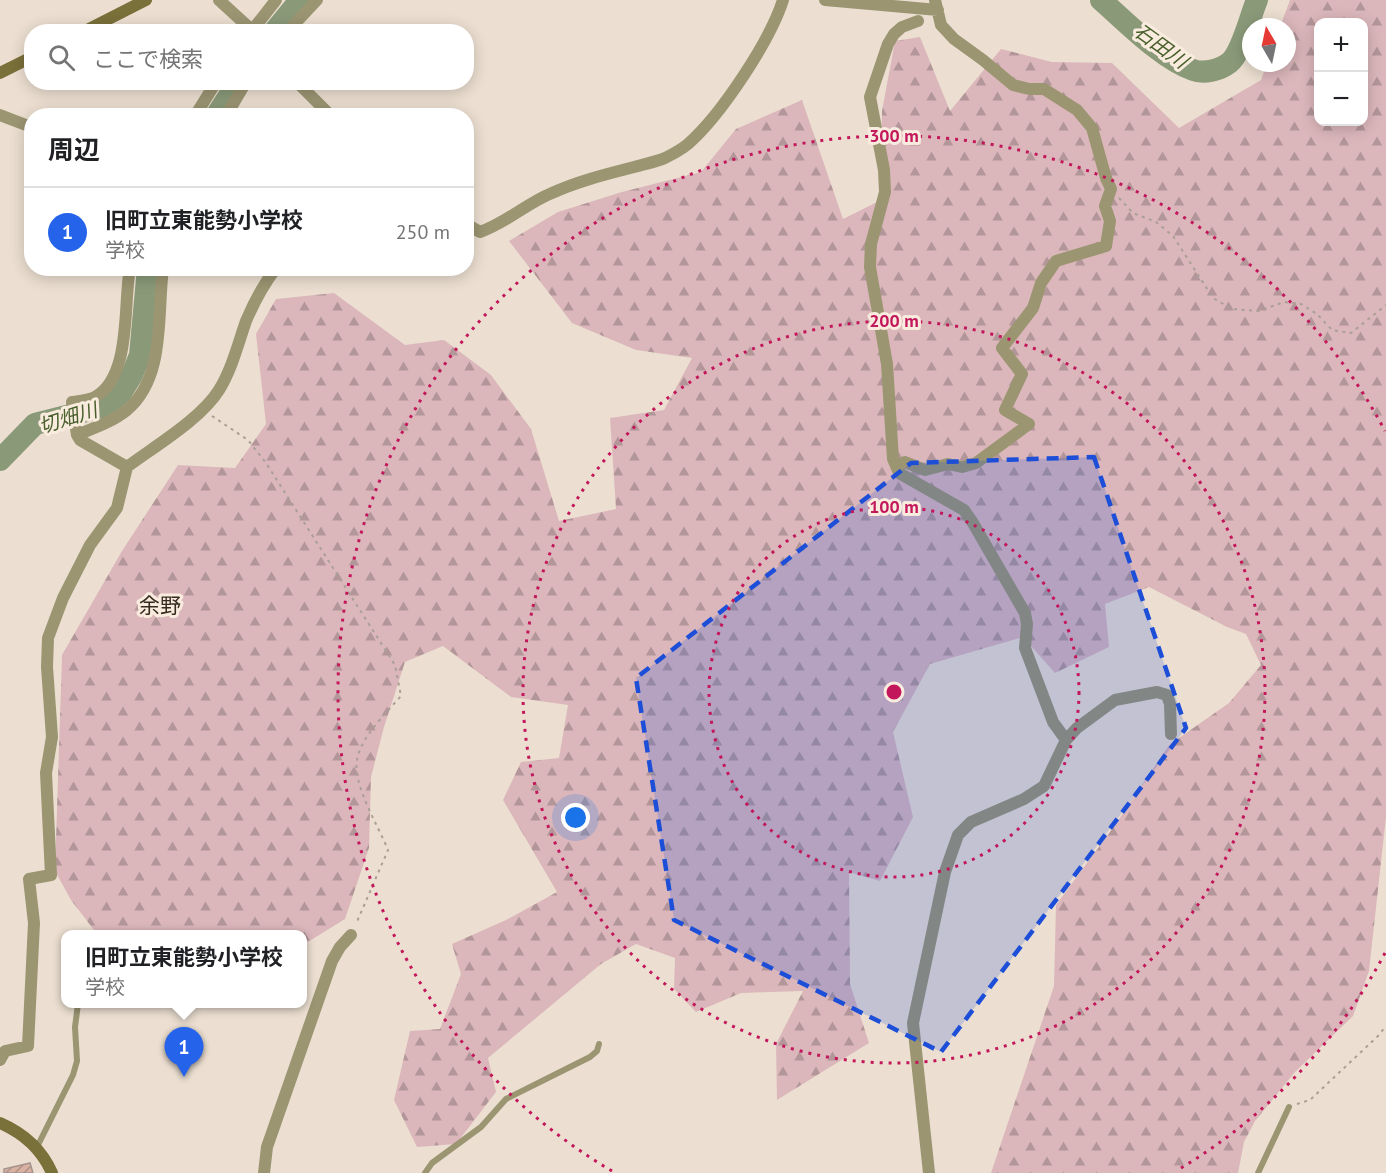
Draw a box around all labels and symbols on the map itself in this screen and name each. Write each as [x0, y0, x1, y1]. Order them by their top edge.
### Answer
water label: 石田川 [1129, 18, 1195, 75]
north arrow [1242, 18, 1296, 72]
text: 300 m [869, 124, 919, 147]
text: 200 m [869, 309, 919, 332]
water label: 切畑川 [36, 396, 102, 439]
text: 100 m [869, 495, 919, 518]
district label: 余野 [139, 592, 181, 619]
centre of rings [884, 682, 904, 702]
your location [561, 803, 590, 832]
pin: 1 [164, 1028, 204, 1077]

